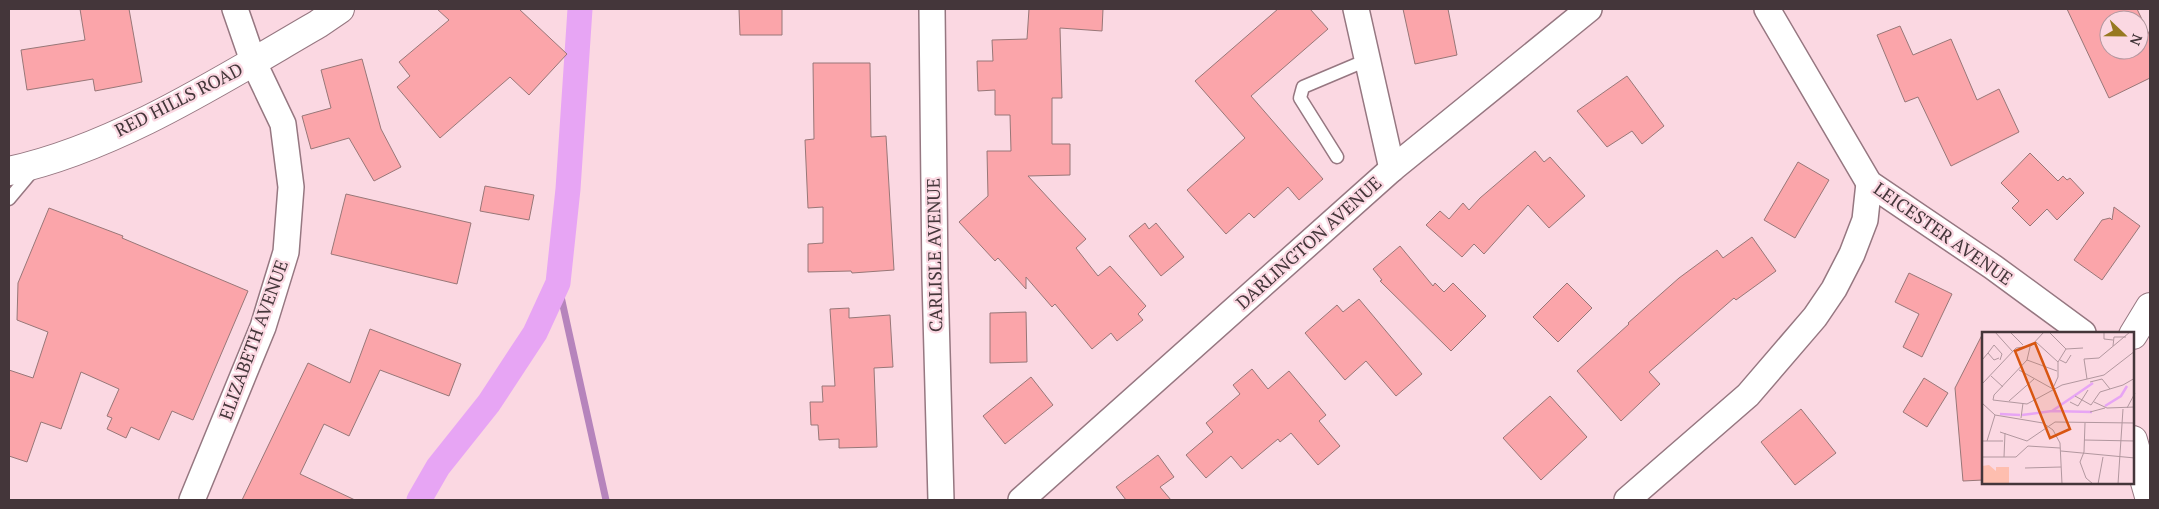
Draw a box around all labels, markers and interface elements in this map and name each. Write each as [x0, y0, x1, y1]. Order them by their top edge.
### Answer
north arrow [2099, 10, 2149, 60]
text: N [2126, 32, 2147, 49]
street label: RED HILLS ROAD [110, 57, 247, 142]
street label: DARLINGTON AVENUE [1231, 171, 1386, 314]
street label: LEICESTER AVENUE [1869, 176, 2018, 290]
street label: CARLISLE AVENUE [921, 178, 947, 332]
street label: ELIZABETH AVENUE [213, 256, 293, 423]
inset map [1982, 332, 2134, 484]

